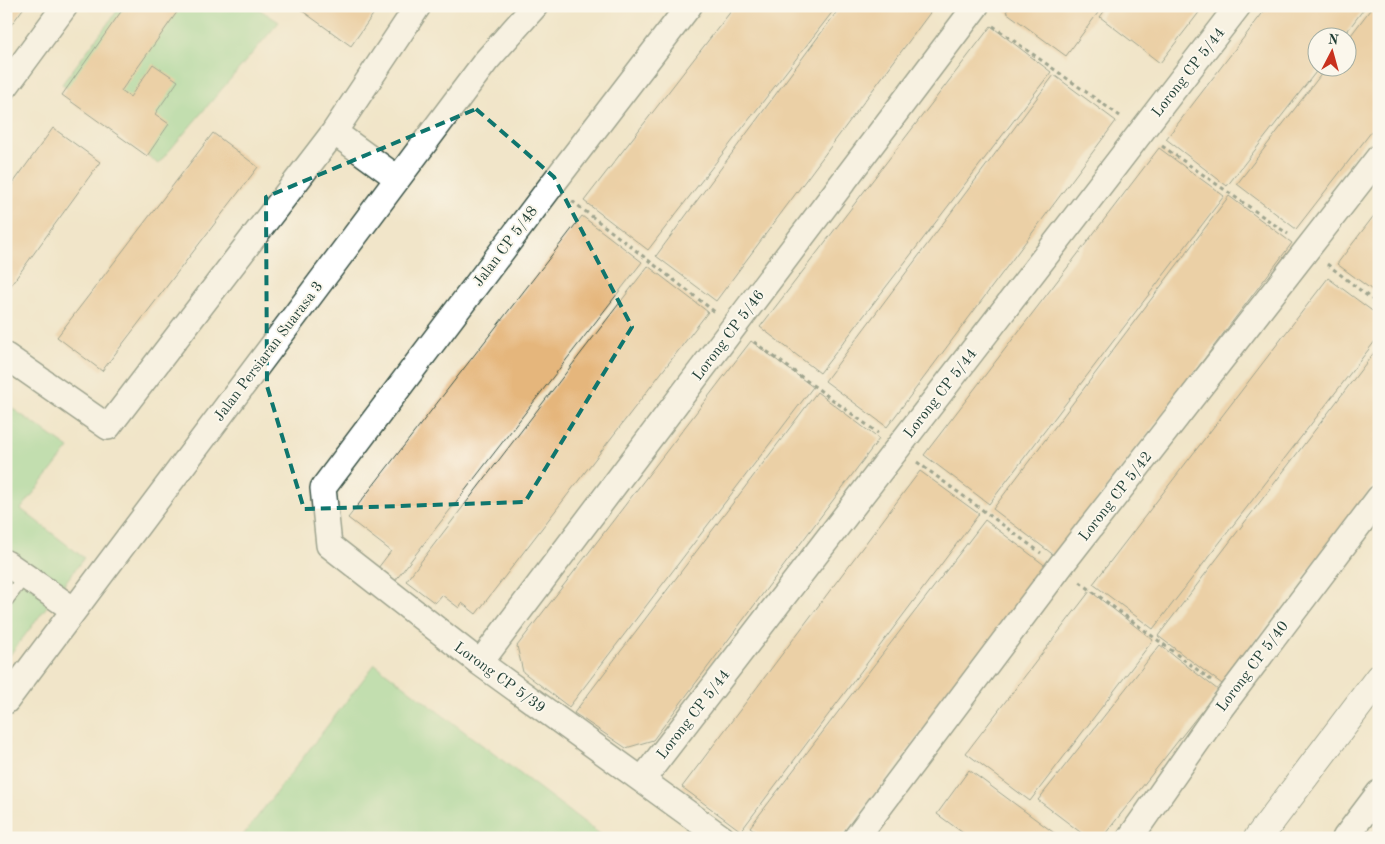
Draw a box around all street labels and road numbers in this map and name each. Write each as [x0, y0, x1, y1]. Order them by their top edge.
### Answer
street label: Lorong CP 5/44 [1150, 25, 1229, 120]
street label: Jalan CP 5/48 [471, 204, 541, 290]
street label: Jalan Persiaran Suarasa 3 [212, 279, 327, 425]
street label: Lorong CP 5/46 [690, 288, 768, 384]
street label: Lorong CP 5/44 [902, 346, 981, 441]
street label: Lorong CP 5/42 [1077, 449, 1156, 544]
street label: Lorong CP 5/40 [1214, 619, 1292, 715]
street label: Lorong CP 5/39 [451, 640, 548, 716]
street label: Lorong CP 5/44 [655, 667, 734, 762]

